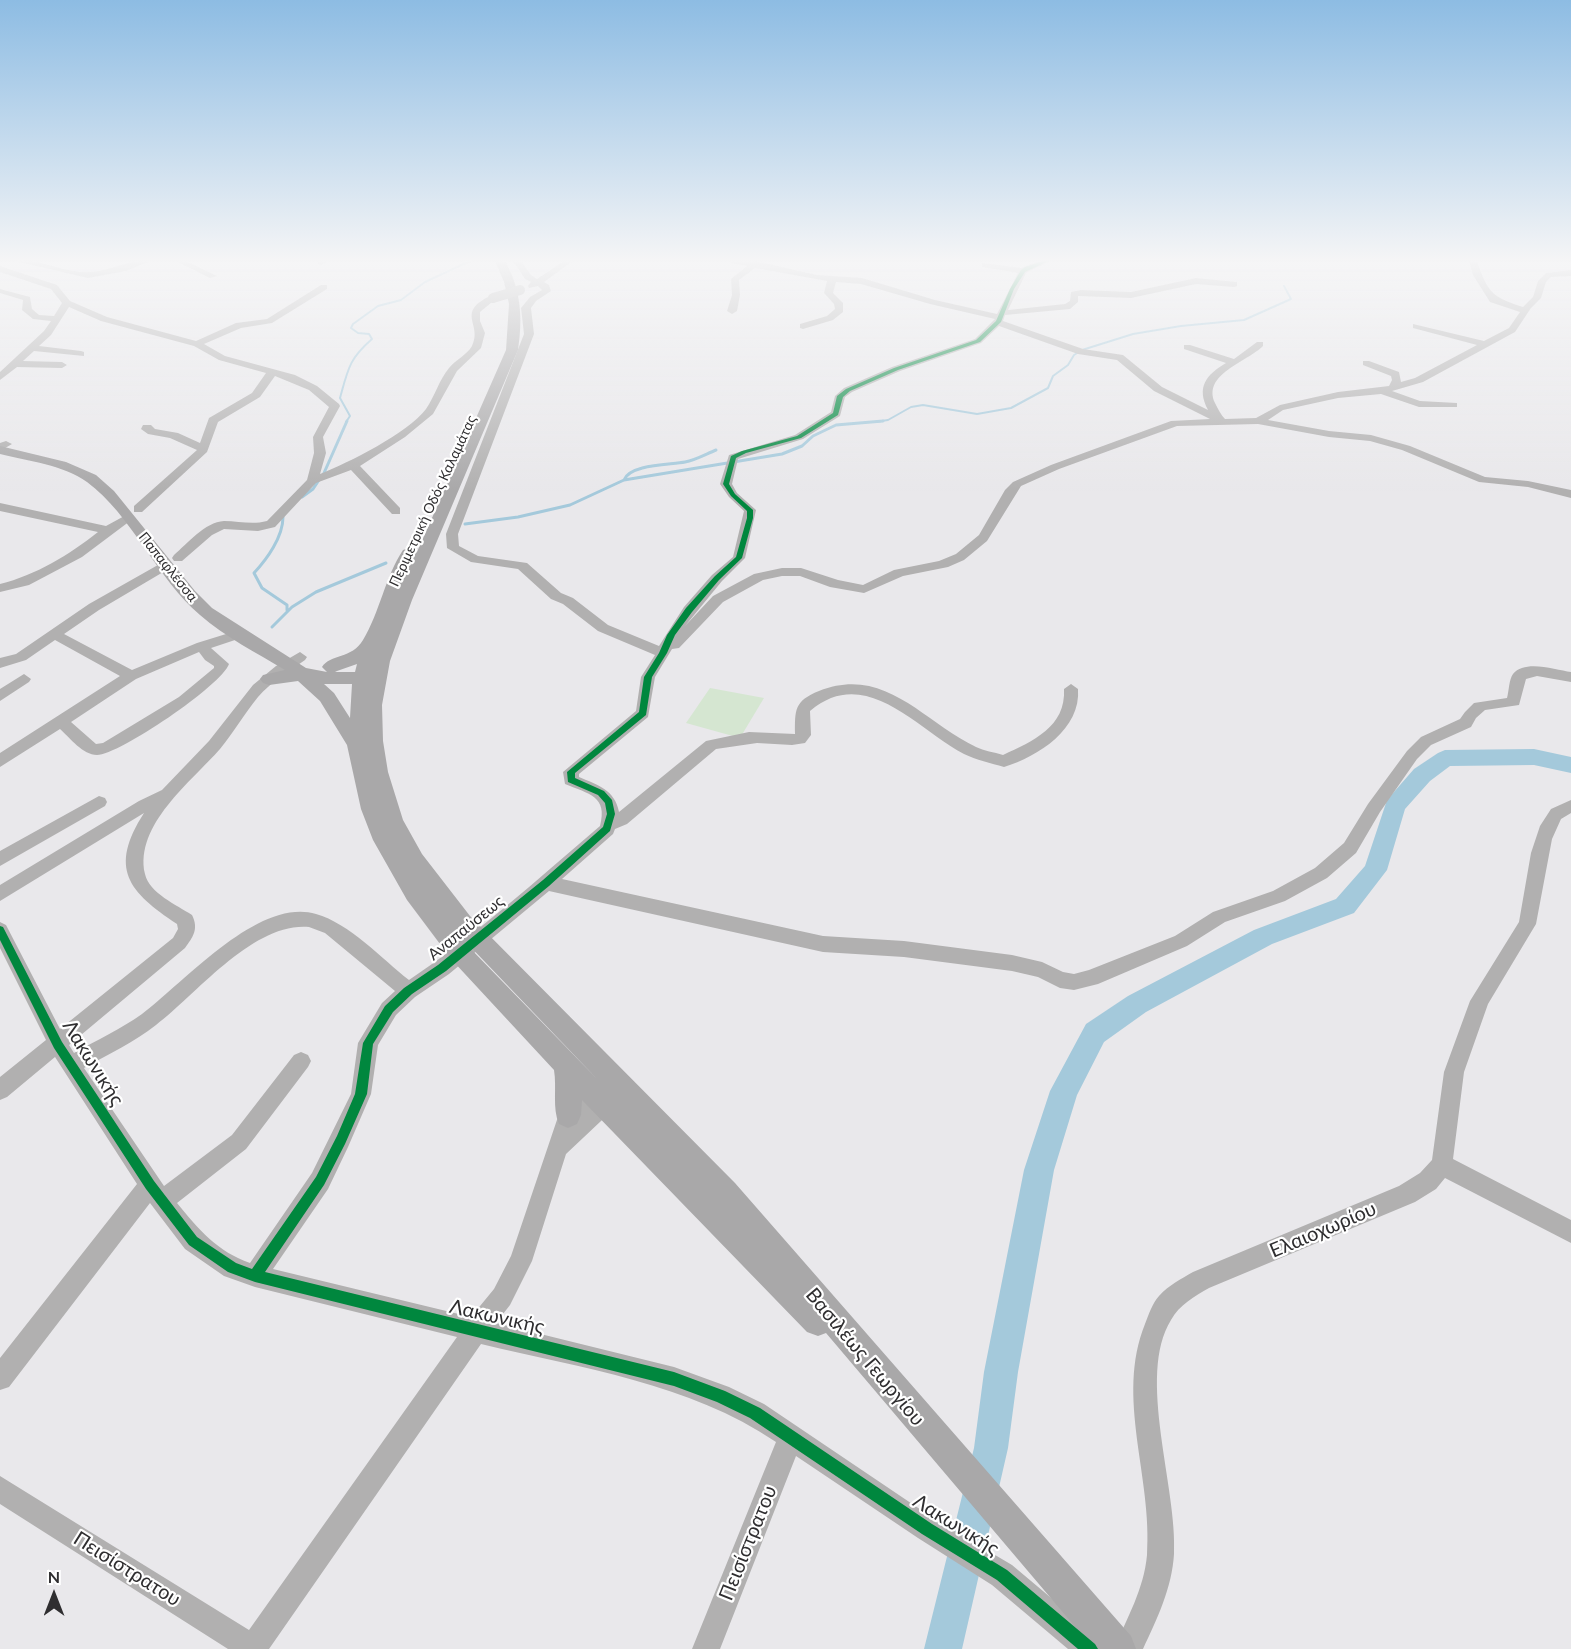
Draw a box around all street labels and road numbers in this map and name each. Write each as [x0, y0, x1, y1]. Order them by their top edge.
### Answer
street label: Περιμετρική Οδός Καλαμάτας [386, 413, 480, 589]
street label: Παπαφλέσσα [135, 529, 201, 605]
street label: Αναπαύσεως [424, 892, 508, 964]
street label: Λακωνικής [57, 1016, 129, 1110]
street label: Ελαιοχωρίου [1266, 1197, 1380, 1263]
street label: Βασιλέως Γεωργίου [800, 1283, 930, 1431]
street label: Λακωνικής [447, 1294, 547, 1340]
street label: Πεισίστρατου [714, 1482, 782, 1604]
street label: Λακωνικής [909, 1489, 1003, 1561]
street label: Πεισίστρατου [69, 1527, 185, 1611]

